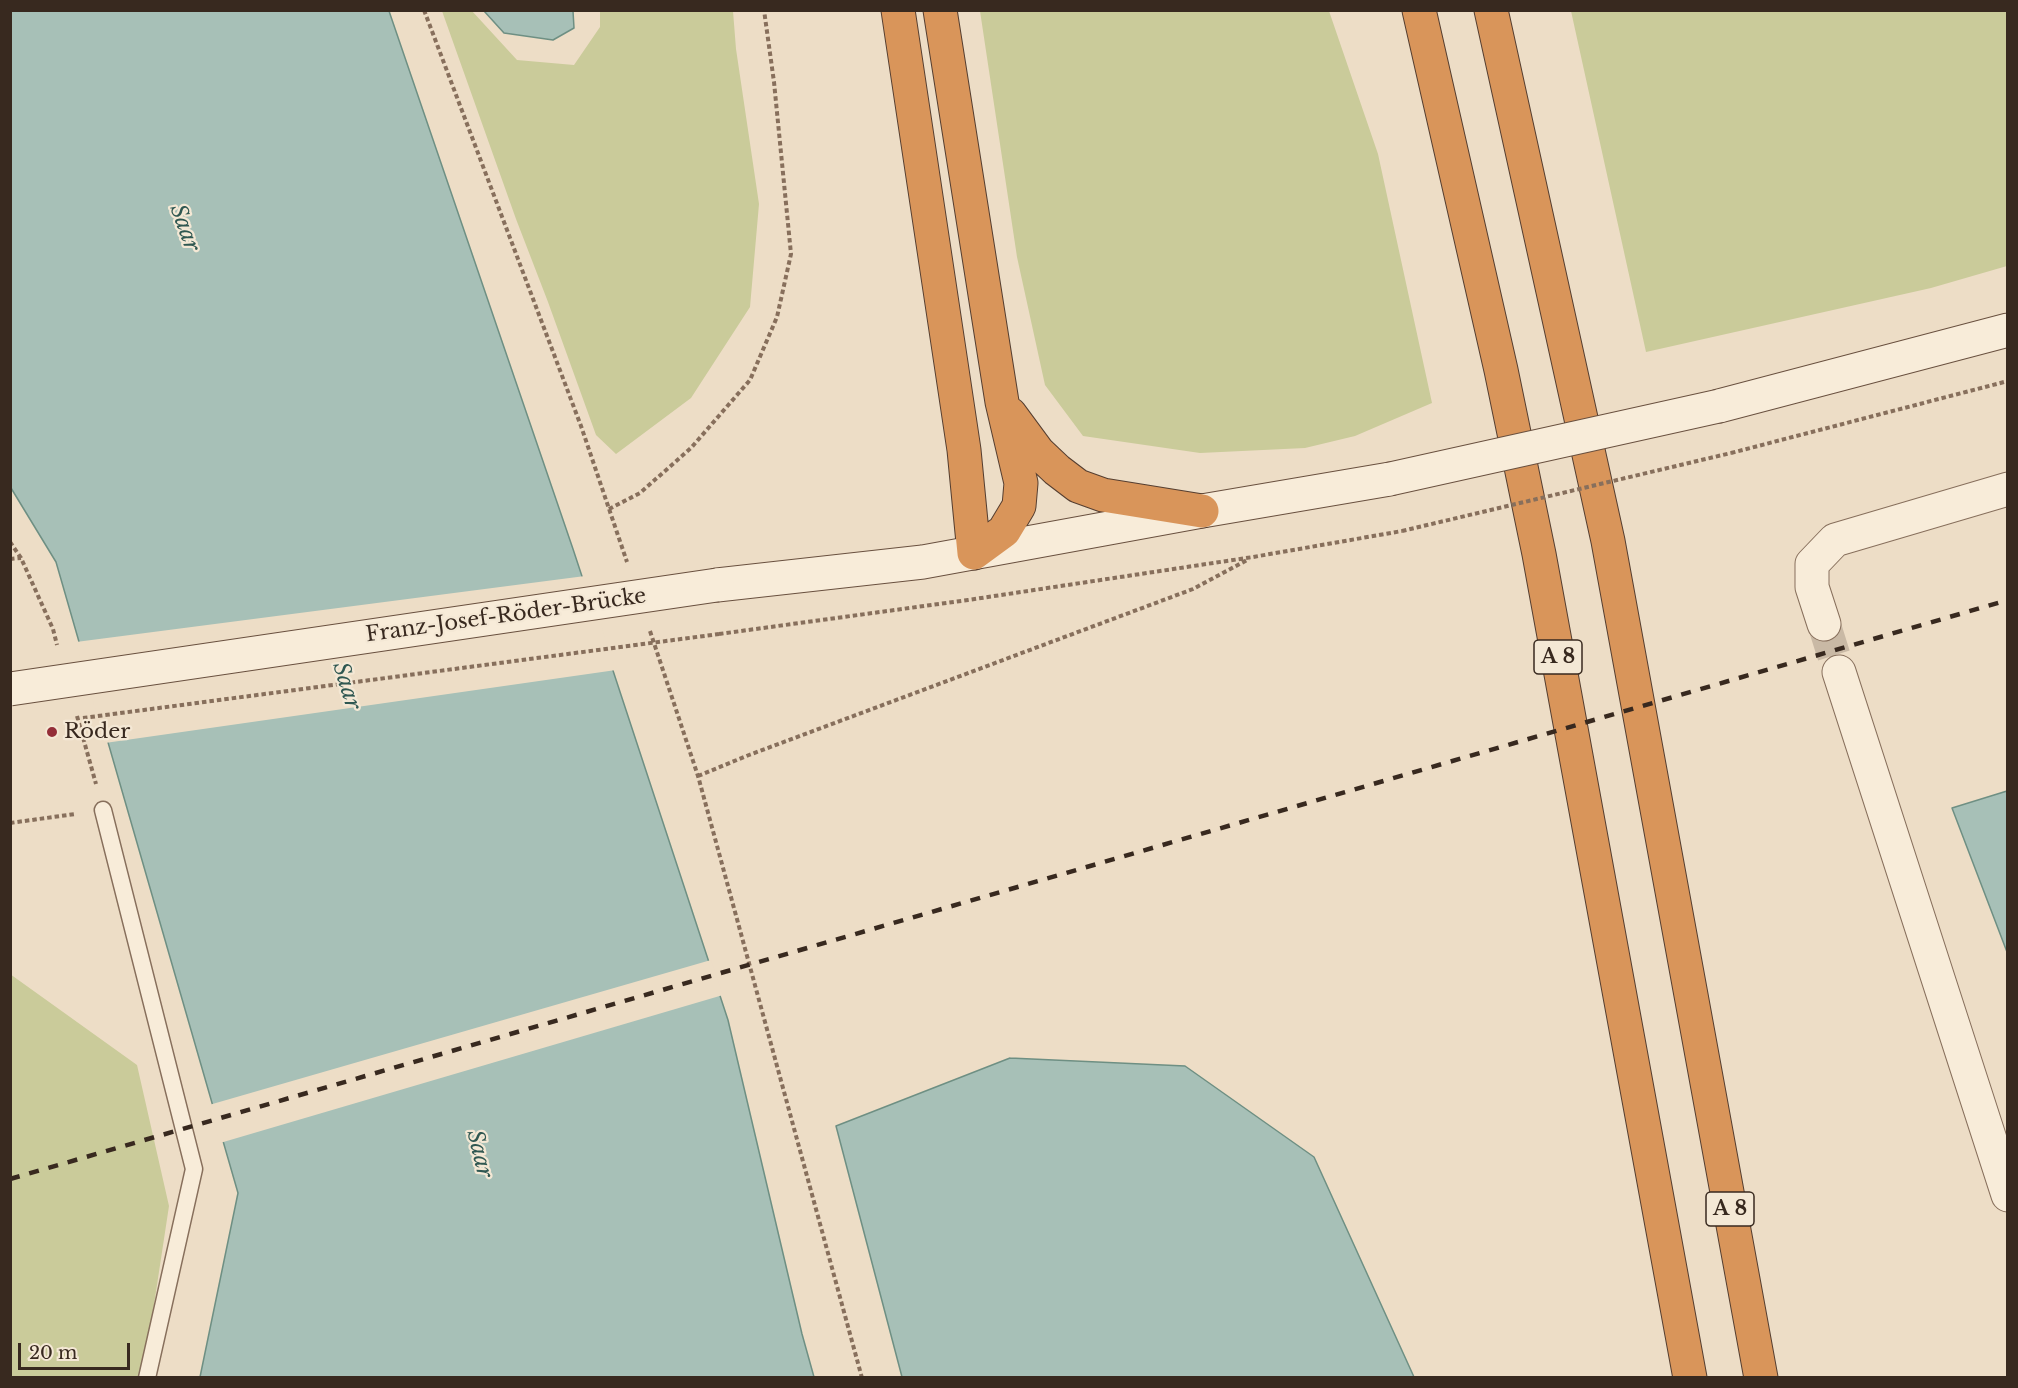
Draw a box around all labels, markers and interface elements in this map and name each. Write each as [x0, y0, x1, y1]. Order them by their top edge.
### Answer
water label: Saar [163, 201, 205, 255]
street label: Franz-Josef-Röder-Brücke [364, 584, 648, 648]
road number: A 8 [1534, 640, 1582, 674]
water label: Saar [326, 659, 366, 713]
place label: Röder [64, 719, 130, 745]
marker: Röder [45, 725, 59, 739]
water label: Saar [460, 1127, 498, 1181]
road number: A 8 [1706, 1192, 1754, 1226]
scale bar [21, 1331, 134, 1369]
text: 20 m [29, 1342, 77, 1364]

